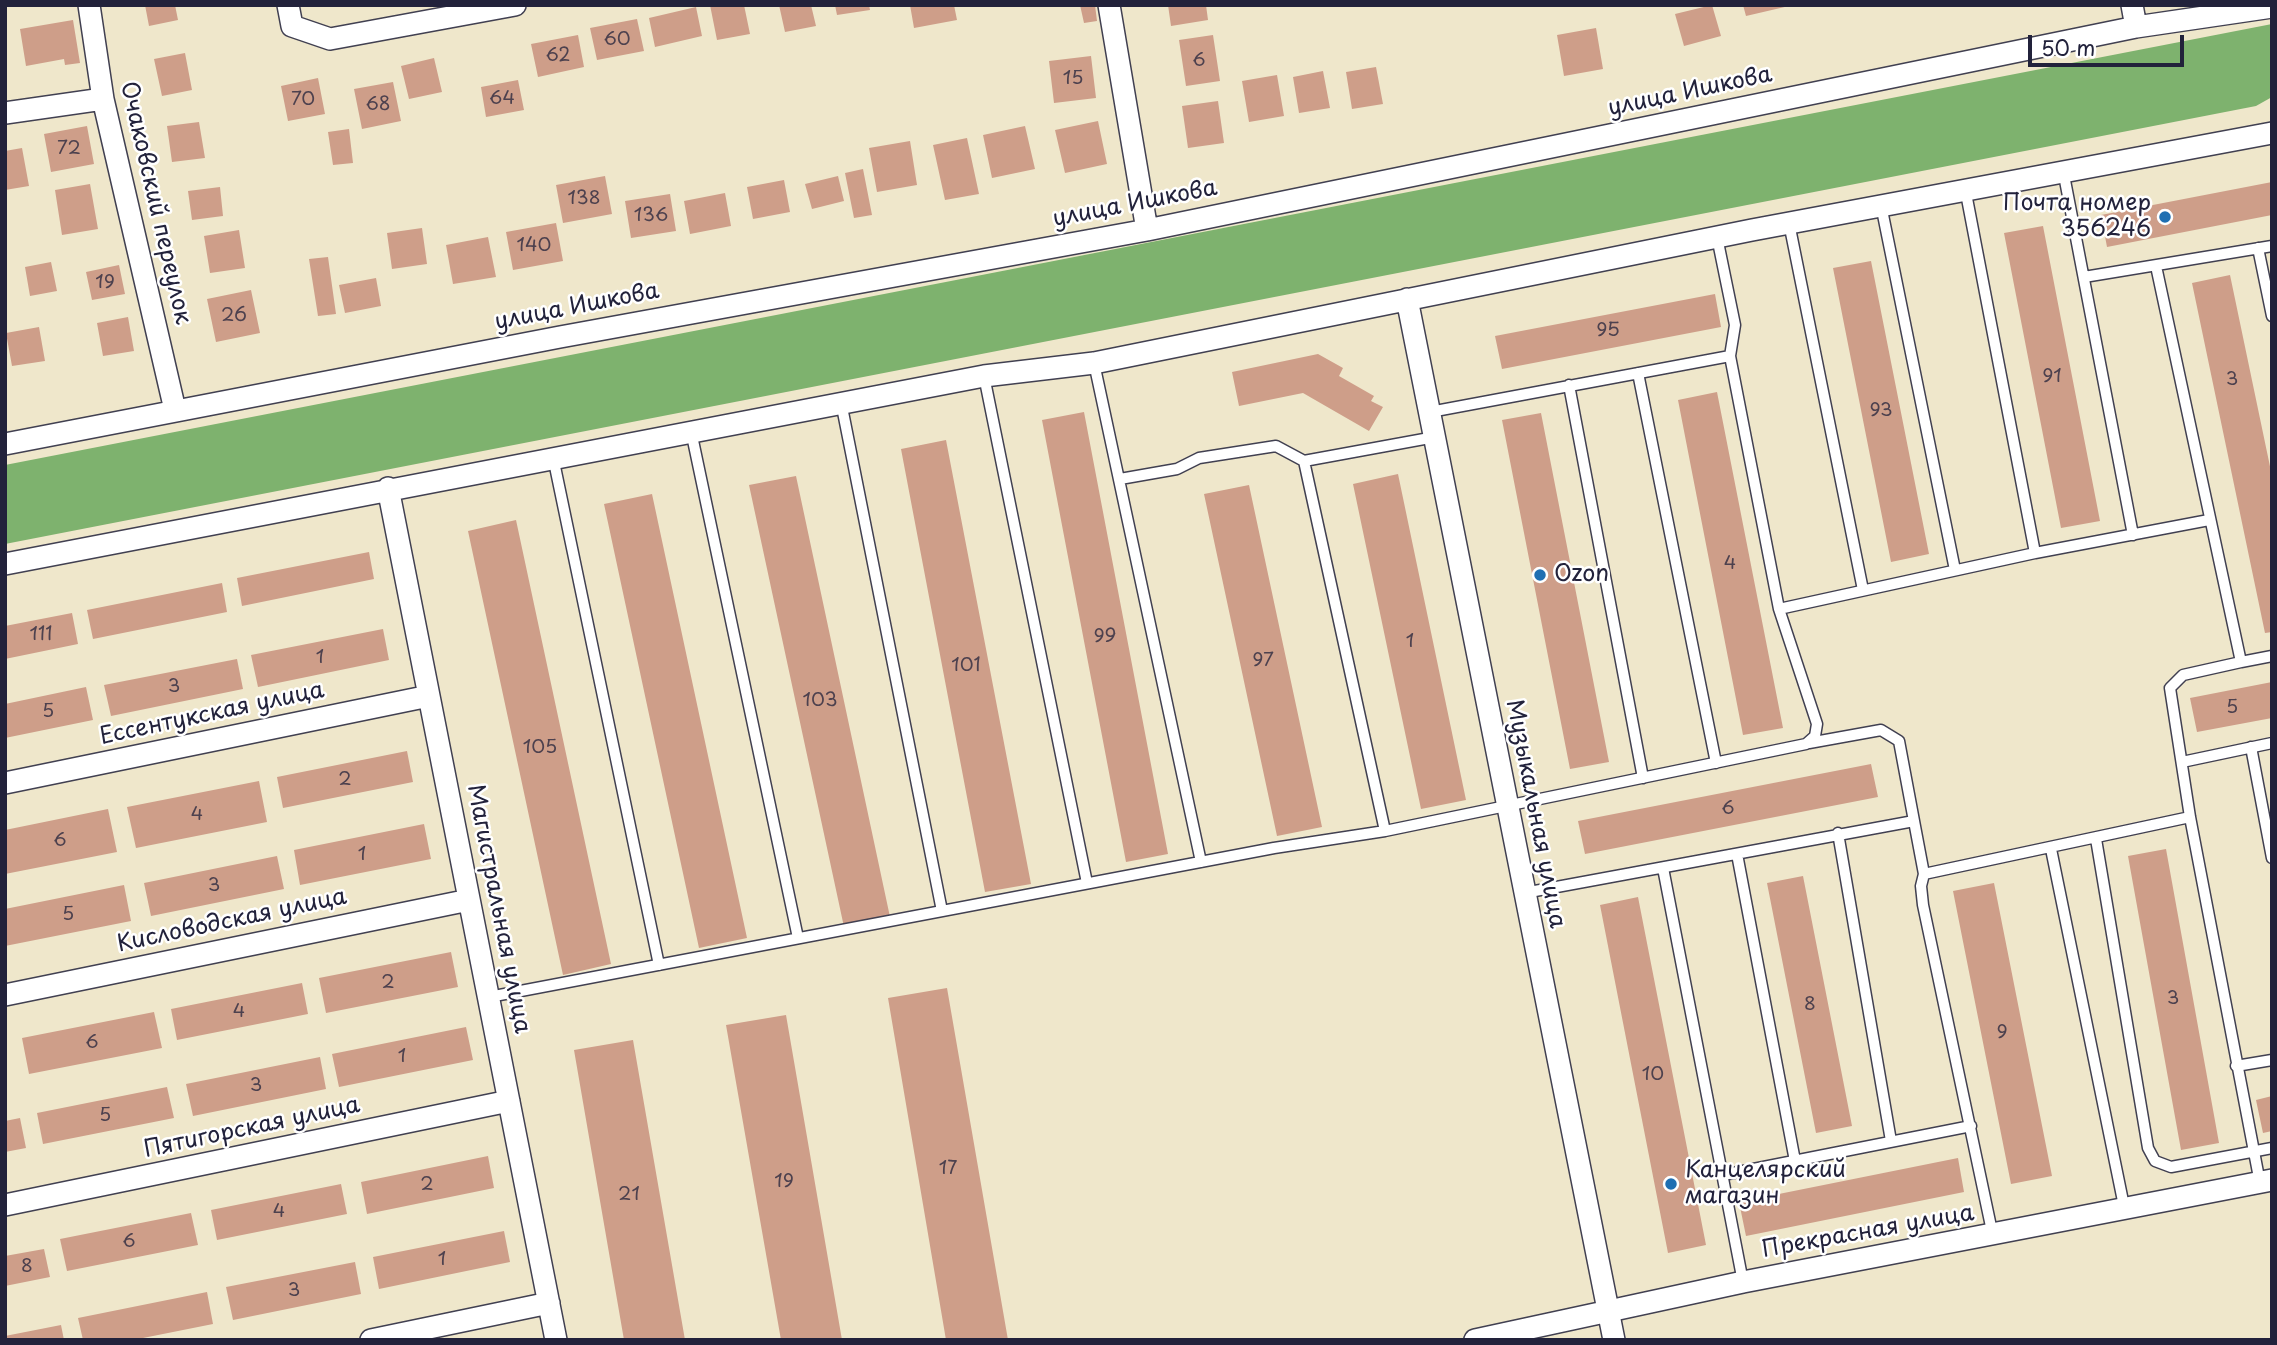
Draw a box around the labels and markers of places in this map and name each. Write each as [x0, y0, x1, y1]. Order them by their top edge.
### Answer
place label: Почта номер 356246 [2003, 190, 2151, 244]
marker: Почта номер 356246 [2157, 209, 2173, 225]
place label: Ozon [1554, 561, 1609, 589]
marker: Ozon [1532, 567, 1548, 583]
place label: Канцелярский магазин [1685, 1157, 1846, 1211]
marker: Канцелярский магазин [1663, 1176, 1679, 1192]

